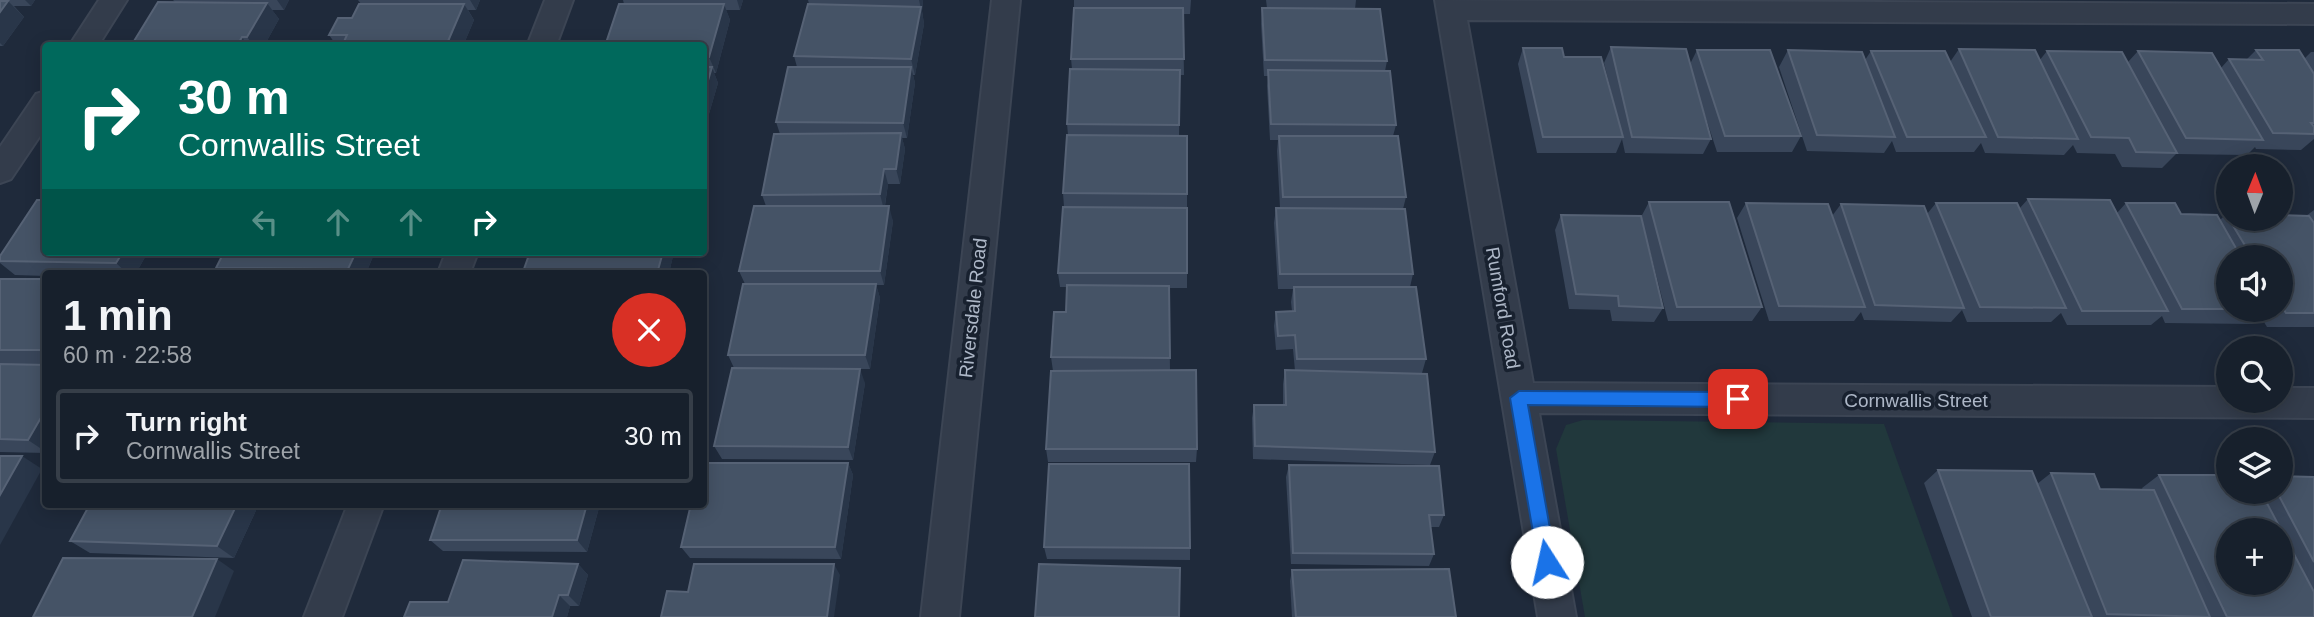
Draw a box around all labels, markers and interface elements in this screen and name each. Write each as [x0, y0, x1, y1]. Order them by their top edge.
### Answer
icon: right [63, 70, 154, 161]
text: 30 m [178, 70, 290, 124]
text: Cornwallis Street [178, 127, 420, 163]
north arrow [2216, 154, 2292, 231]
map controls [2216, 154, 2293, 595]
icon: left [246, 203, 284, 241]
icon: ahead [319, 203, 357, 241]
icon: ahead [392, 203, 430, 241]
icon: right [465, 203, 503, 241]
street label: Riversdale Road [955, 237, 991, 379]
street label: Rumford Road [1482, 245, 1524, 371]
button: sound [2216, 245, 2293, 322]
text: 1 min [63, 292, 173, 339]
button: close [612, 293, 686, 367]
button: search [2216, 336, 2293, 413]
text: 60 m · 22:58 [63, 342, 192, 368]
pin [1708, 369, 1768, 429]
icon: arrive [1719, 380, 1757, 418]
street label: Cornwallis Street [1844, 390, 1989, 411]
text: Turn right [126, 407, 247, 437]
icon: right [67, 417, 105, 455]
text: 30 m [624, 421, 682, 451]
button: layers [2216, 427, 2293, 504]
text: Cornwallis Street [126, 438, 300, 464]
button: + [2216, 518, 2293, 595]
position arrow [1510, 525, 1584, 599]

